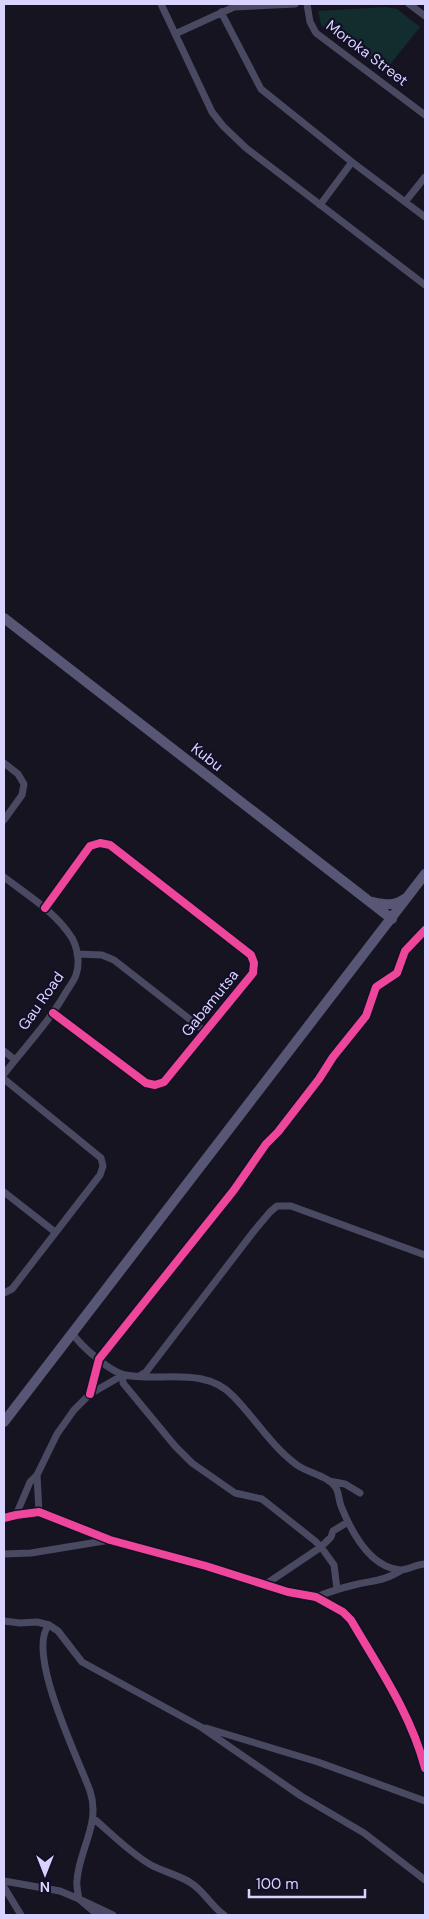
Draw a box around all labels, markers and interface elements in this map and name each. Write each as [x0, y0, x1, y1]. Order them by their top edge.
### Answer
street label: Moroka Street [322, 16, 412, 90]
street label: Kubu [187, 738, 227, 776]
street label: Gabamutsa [177, 965, 243, 1041]
street label: Gau Road [14, 968, 68, 1034]
north arrow [20, 1849, 70, 1899]
scale bar [249, 1866, 365, 1898]
text: 100 m [256, 1874, 299, 1894]
text: N [40, 1878, 50, 1896]

